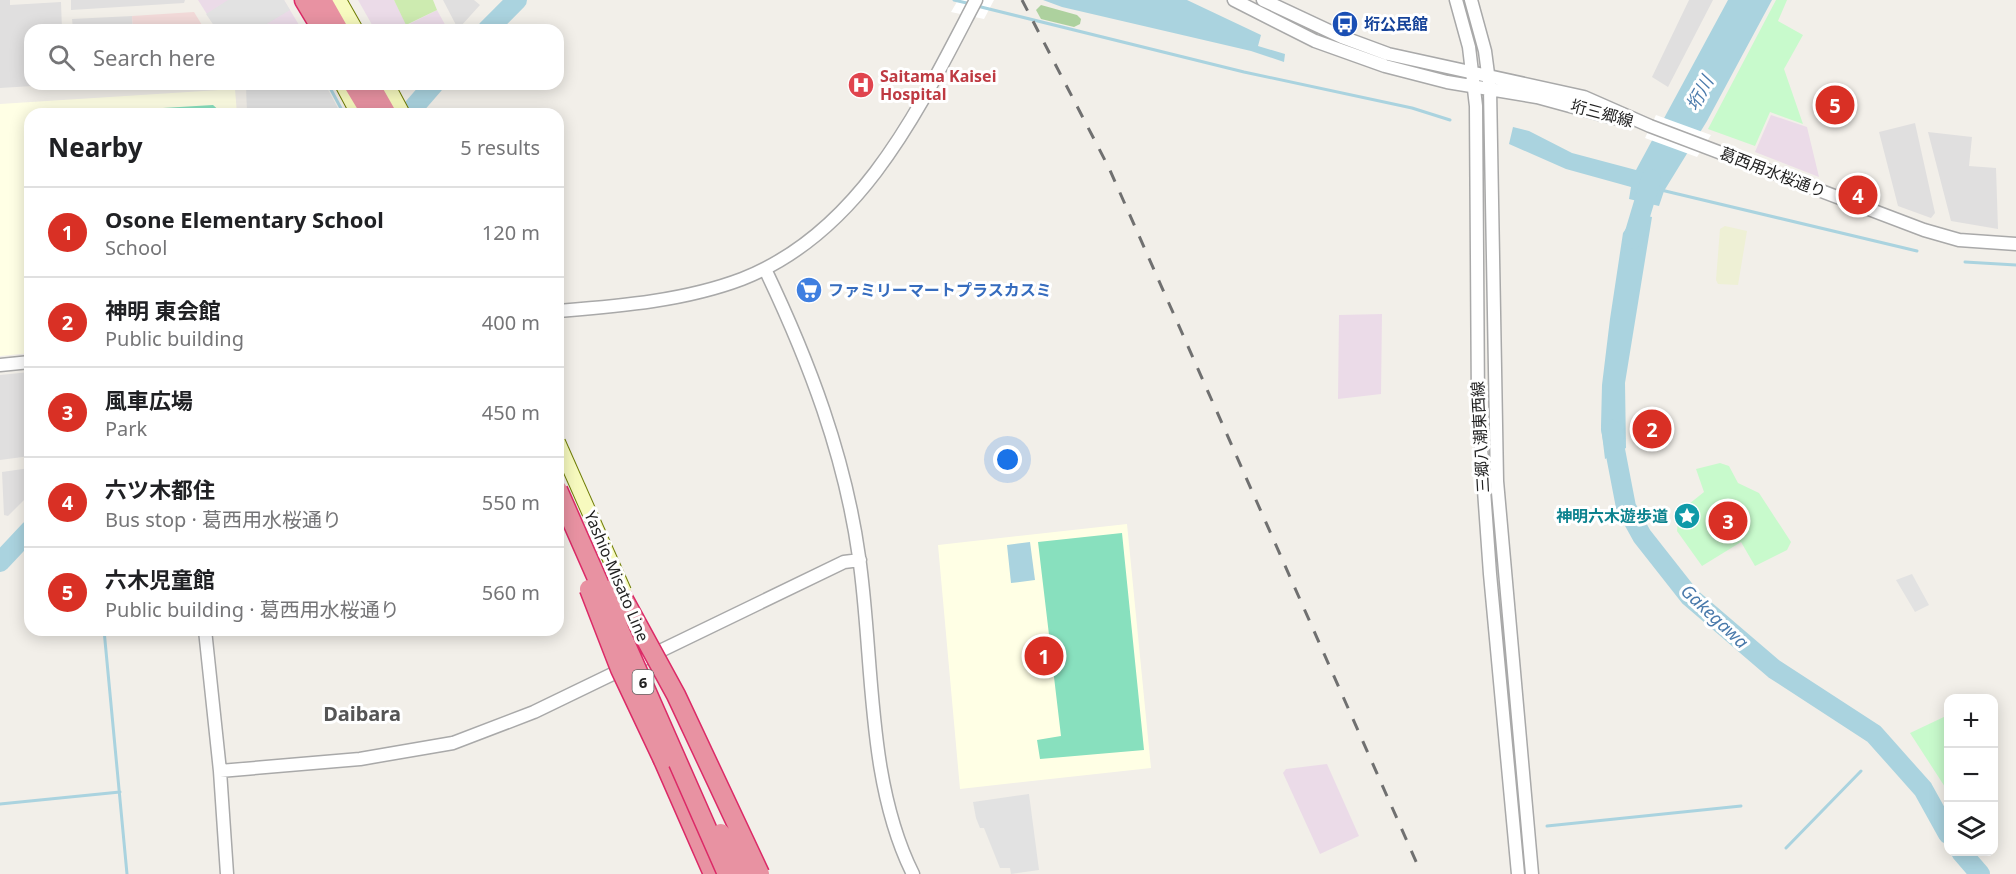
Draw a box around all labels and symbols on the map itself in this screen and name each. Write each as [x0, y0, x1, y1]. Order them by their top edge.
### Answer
bus stop icon: 垳公民館 [1330, 9, 1360, 39]
place label: 垳公民館 [1364, 13, 1428, 35]
place label: Saitama Kaisei Hospital [880, 65, 996, 105]
hospital icon: Saitama Kaisei Hospital [846, 70, 876, 100]
water label: 垳川 [1680, 70, 1719, 115]
pin: 5 [1816, 82, 1854, 128]
street label: 垳三郷線 [1568, 94, 1636, 132]
street label: 葛西用水桜通り [1717, 142, 1829, 202]
pin: 4 [1838, 172, 1878, 218]
supermarket icon: ファミリーマートプラスカスミ [794, 275, 824, 305]
place label: ファミリーマートプラスカスミ [828, 279, 1052, 301]
street label: 三郷八潮東西線 [1466, 380, 1494, 494]
pin: 2 [1632, 406, 1672, 452]
your location [993, 445, 1022, 474]
pin: 3 [1708, 498, 1748, 544]
place icon: 神明六木遊歩道 [1672, 501, 1702, 531]
place label: 神明六木遊歩道 [1556, 505, 1668, 527]
street label: Yashio-Misato Line [580, 507, 654, 645]
water label: Gakegawa [1676, 579, 1754, 653]
pin: 1 [1024, 634, 1064, 678]
road number: 6 [632, 670, 654, 694]
district label: Daibara [323, 700, 401, 727]

